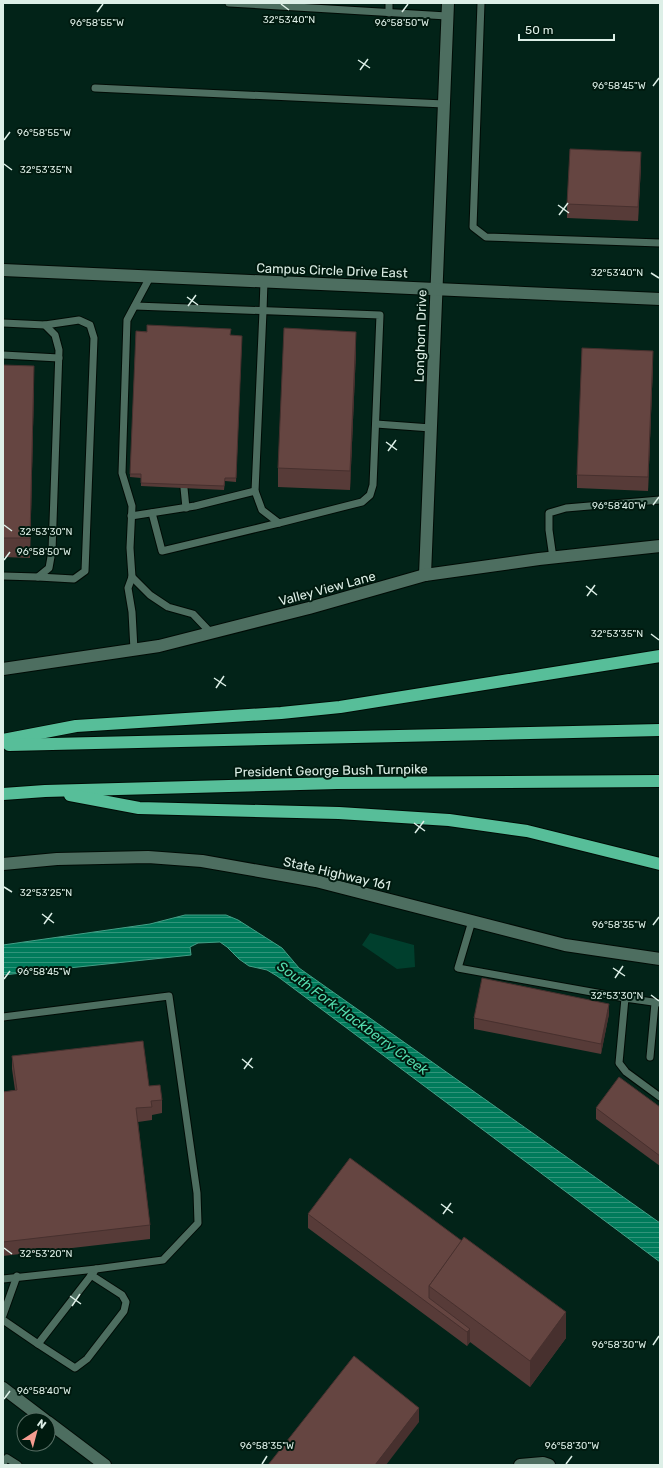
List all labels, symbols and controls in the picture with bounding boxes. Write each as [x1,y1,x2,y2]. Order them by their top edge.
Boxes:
text: 32°53'40"N [263,14,315,26]
scale bar [519,16,614,42]
text: 96°58'55"W [70,17,124,29]
text: 96°58'50"W [375,17,429,29]
text: 50 m [525,23,553,37]
text: 96°58'45"W [592,80,646,92]
text: 96°58'55"W [17,127,71,139]
text: 32°53'35"N [20,164,72,176]
street label: Campus Circle Drive East [256,260,408,281]
text: 32°53'40"N [591,267,643,279]
street label: Longhorn Drive [411,289,431,383]
text: 96°58'40"W [592,500,646,512]
text: 32°53'30"N [20,526,73,538]
text: 96°58'50"W [17,546,71,558]
street label: Valley View Lane [277,568,377,609]
text: 32°53'35"N [591,628,643,640]
street label: President George Bush Turnpike [234,761,428,781]
street label: State Highway 161 [281,854,392,894]
text: 32°53'25"N [20,887,72,899]
text: 96°58'35"W [592,919,646,931]
water label: South Fork Hackberry Creek [274,958,432,1079]
text: 96°58'45"W [17,966,71,978]
text: 32°53'30"N [591,990,644,1002]
text: 32°53'20"N [20,1248,72,1260]
text: 96°58'30"W [592,1339,646,1351]
text: 96°58'40"W [17,1385,71,1397]
north arrow [16,1412,56,1452]
text: N [35,1417,49,1432]
text: 96°58'35"W [240,1440,294,1452]
text: 96°58'30"W [545,1440,599,1452]

